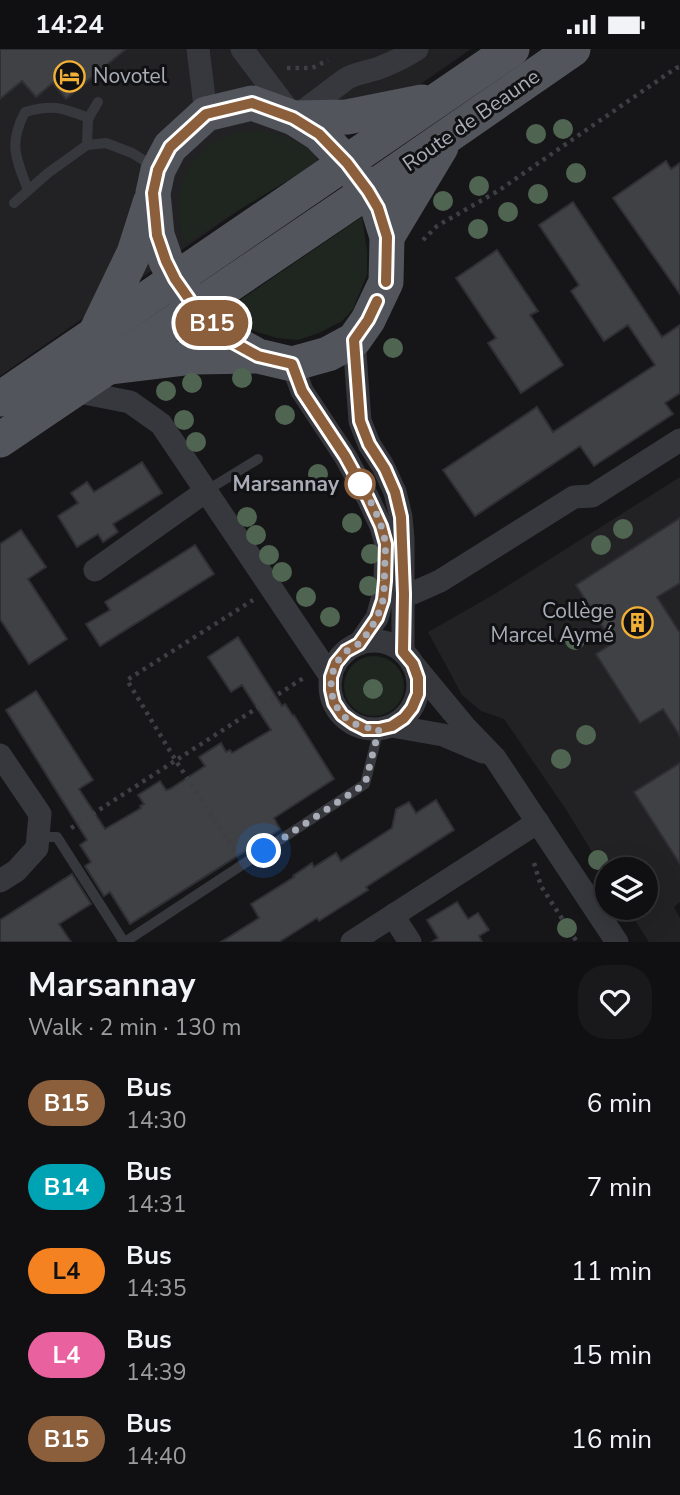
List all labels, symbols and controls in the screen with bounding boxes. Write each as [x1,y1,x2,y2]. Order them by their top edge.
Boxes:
text: 14:24 [35,7,104,42]
hotel icon: Novotel [53,59,87,93]
place label: Novotel [93,62,168,90]
street label: Route de Beaune [397,62,545,178]
line badge: B15 [172,300,252,346]
text: B15 [189,307,235,339]
marker: Marsannay [345,469,375,499]
place label: Marsannay [232,470,340,498]
place label: Collège Marcel Aymé [491,597,614,649]
building icon: Collège Marcel Aymé [620,606,654,640]
your location [246,833,281,868]
map controls [595,857,658,920]
button: layers [595,857,658,920]
text: Marsannay [28,963,195,1008]
button: heart [578,965,652,1039]
text: Walk · 2 min · 130 m [28,1012,241,1043]
text: Bus [126,1070,172,1105]
text: 6 min [587,1086,652,1121]
text: B15 [44,1087,89,1119]
text: 14:30 [126,1105,186,1136]
text: Bus [126,1154,172,1189]
text: 7 min [587,1170,652,1205]
text: B14 [44,1171,89,1203]
text: 14:31 [126,1189,186,1220]
text: Bus [126,1238,172,1273]
text: 11 min [571,1254,652,1289]
text: L4 [53,1255,80,1287]
text: 14:35 [126,1273,186,1304]
text: Bus [126,1322,172,1357]
text: 15 min [571,1338,652,1373]
text: L4 [53,1339,80,1371]
text: 14:39 [126,1357,186,1388]
text: Bus [126,1406,172,1441]
text: 16 min [571,1422,652,1457]
text: B15 [44,1423,89,1455]
text: 14:40 [126,1441,186,1472]

